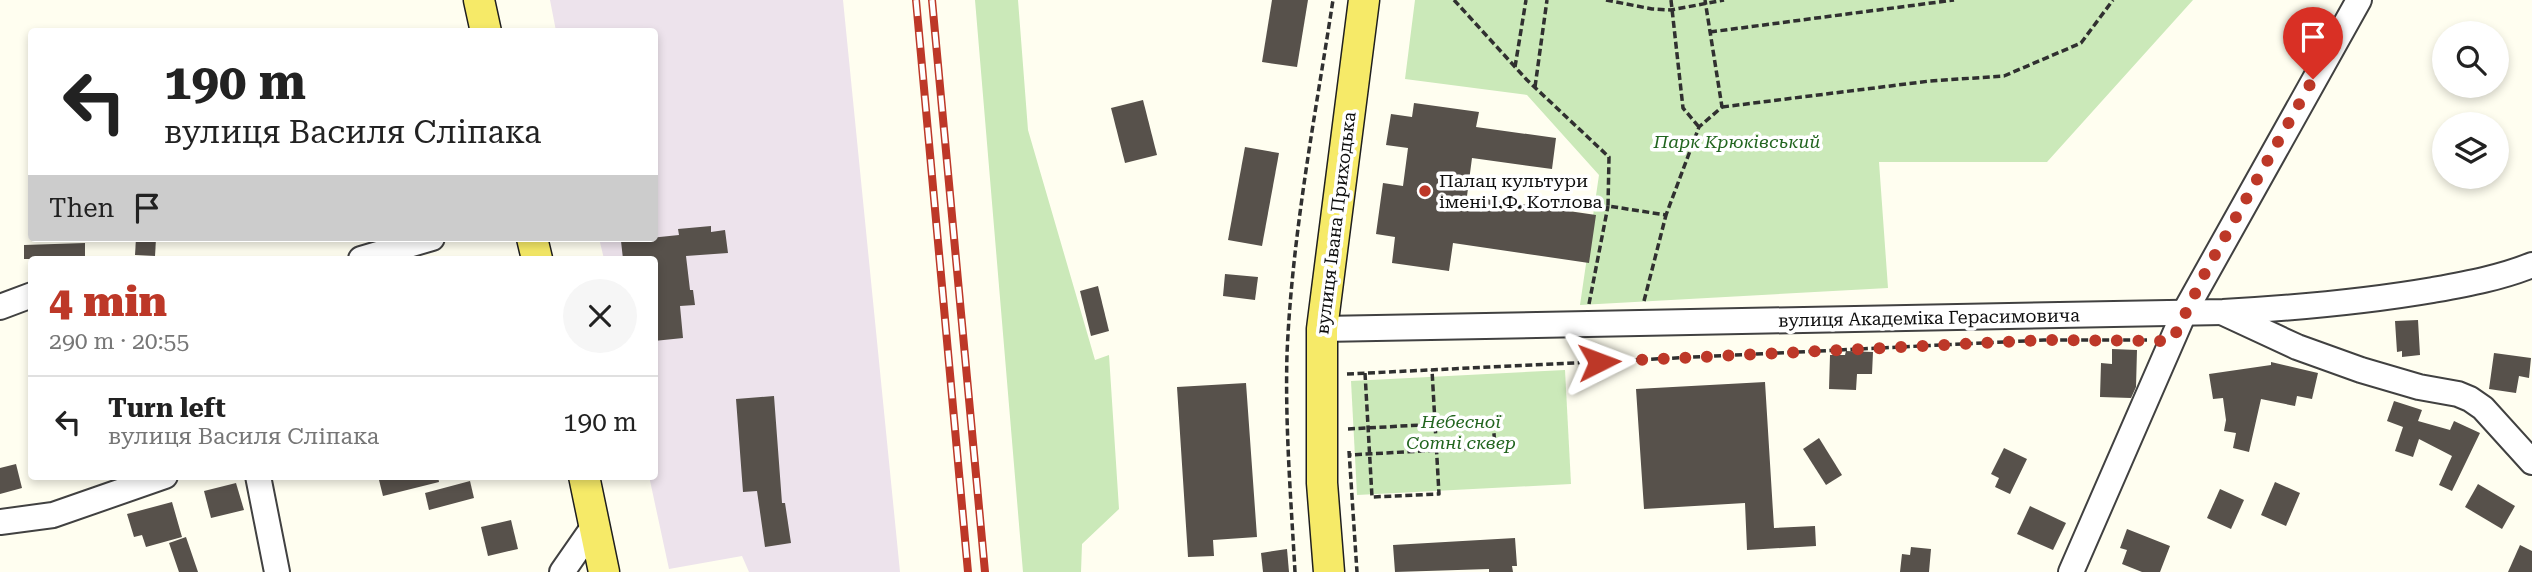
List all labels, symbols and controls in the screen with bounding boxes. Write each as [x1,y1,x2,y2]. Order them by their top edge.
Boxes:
pin [2283,7,2343,79]
icon: arrive [2294,18,2332,56]
map controls [2432,21,2509,189]
button: search [2432,21,2509,98]
text: 190 m [164,54,306,111]
icon: left [49,56,140,147]
street label: вулиця Івана Приходька [1311,110,1360,335]
button: layers [2432,112,2509,189]
text: вулиця Василя Сліпака [164,113,541,151]
park label: Парк Крюківський [1653,131,1820,152]
place label: Палац культури імені І.Ф. Котлова [1439,170,1603,212]
marker: Палац культури імені І.Ф. Котлова [1417,183,1433,199]
icon: arrive [128,189,166,227]
text: Then [49,193,114,223]
text: 4 min [49,277,167,326]
button: close [563,279,637,353]
street label: вулиця Академіка Герасимовича [1778,304,2080,331]
position arrow [1562,325,1636,399]
text: 290 m · 20:55 [49,328,189,355]
text: Turn left [108,393,226,423]
icon: left [49,403,87,441]
text: 190 m [563,407,637,437]
park label: Небесної Сотні сквер [1406,411,1516,453]
text: вулиця Василя Сліпака [108,423,379,450]

